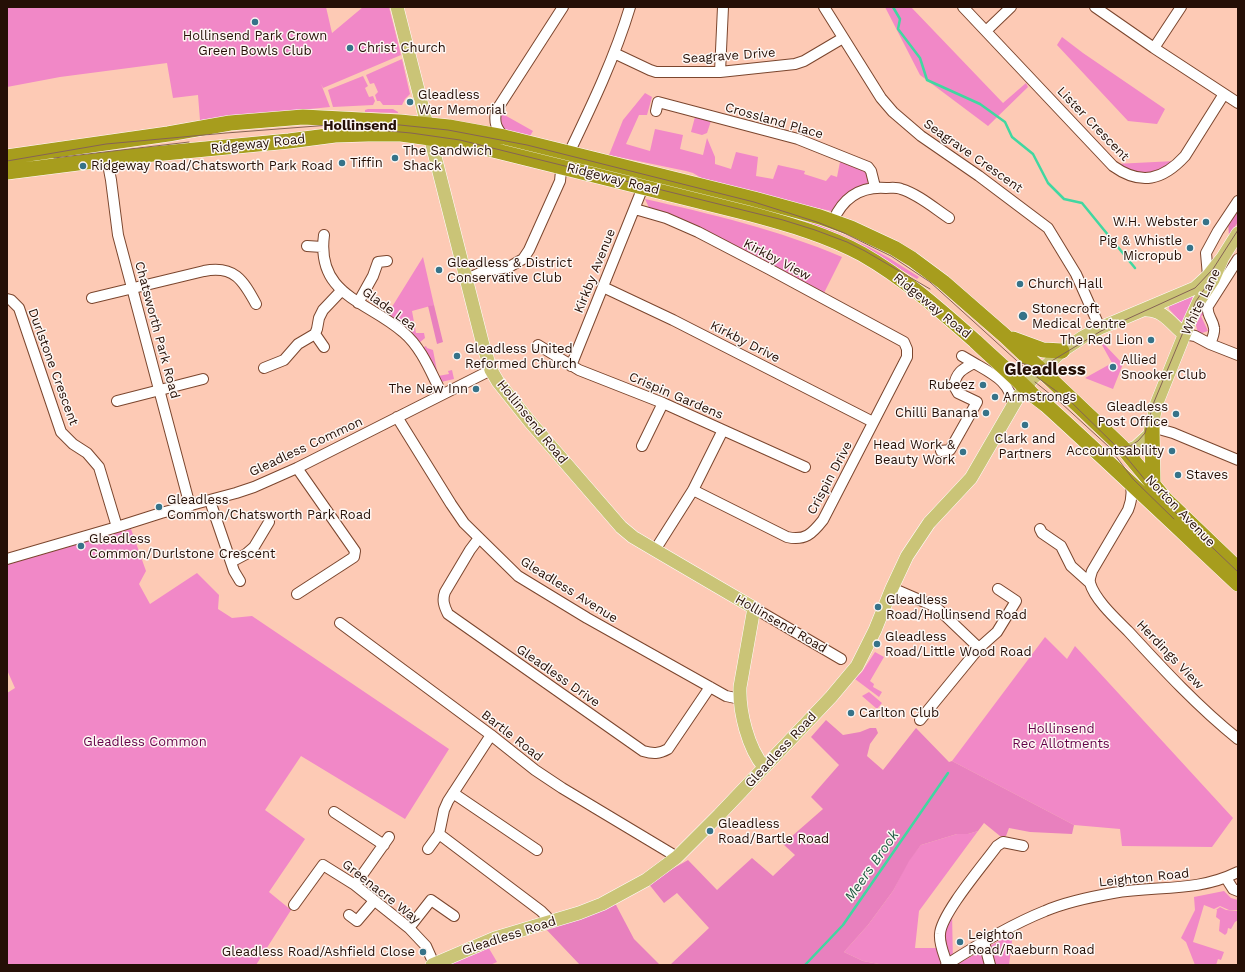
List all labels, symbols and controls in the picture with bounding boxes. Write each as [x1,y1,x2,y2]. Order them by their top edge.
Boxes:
marker: Hollinsend Park Crown Green Bowls Club [250,17,260,27]
place label: Hollinsend Park Crown Green Bowls Club [183,28,327,59]
place label: Christ Church [358,40,446,56]
marker: Christ Church [345,43,355,53]
street label: Seagrave Drive [682,45,776,67]
street label: Lister Crescent [1054,84,1132,164]
place label: Gleadless War Memorial [418,87,506,118]
marker: Gleadless War Memorial [405,97,415,107]
street label: Crossland Place [723,100,825,142]
street label: Seagrave Crescent [920,116,1026,196]
district label: Hollinsend [323,118,397,134]
street label: Ridgeway Road [210,131,306,157]
place label: The Sandwich Shack [403,143,492,174]
marker: The Sandwich Shack [390,153,400,163]
place label: Tiffin [350,155,383,171]
place label: Ridgeway Road/Chatsworth Park Road [91,158,333,174]
marker: Tiffin [337,158,347,168]
street label: Ridgeway Road [565,160,661,198]
marker: Ridgeway Road/Chatsworth Park Road [78,161,88,171]
place label: W.H. Webster [1113,214,1198,230]
marker: W.H. Webster [1201,217,1211,227]
street label: Kirkby Avenue [571,226,619,316]
place label: Pig & Whistle Micropub [1099,233,1182,264]
street label: Kirkby View [741,236,813,284]
marker: Pig & Whistle Micropub [1185,243,1195,253]
place label: Gleadless & District Conservative Club [447,255,572,286]
street label: Chatsworth Park Road [131,260,183,400]
marker: Gleadless & District Conservative Club [434,265,444,275]
street label: White Lane [1178,266,1224,338]
street label: Ridgeway Road [890,270,974,342]
place label: Church Hall [1028,276,1103,292]
marker: Church Hall [1015,279,1025,289]
street label: Glade Lea [359,284,419,334]
place label: Stonecroft Medical centre [1032,301,1126,332]
street label: Durlstone Crescent [25,306,81,428]
marker: Stonecroft Medical centre [1017,310,1029,322]
street label: Kirkby Drive [708,318,782,366]
place label: The Red Lion [1060,332,1143,348]
marker: The Red Lion [1146,335,1156,345]
place label: Gleadless United Reformed Church [465,341,577,372]
marker: Gleadless United Reformed Church [452,351,462,361]
place label: Allied Snooker Club [1121,352,1206,383]
district label: Gleadless [1004,360,1086,380]
marker: Allied Snooker Club [1108,362,1118,372]
street label: Crispin Gardens [626,369,726,423]
street label: Hollinsend Road [493,377,571,467]
place label: Rubeez [928,377,975,393]
marker: Rubeez [978,380,988,390]
place label: The New Inn [388,381,468,397]
marker: The New Inn [471,384,481,394]
place label: Armstrongs [1003,389,1076,405]
marker: Armstrongs [990,392,1000,402]
place label: Gleadless Post Office [1097,399,1168,430]
place label: Chilli Banana [895,405,978,421]
marker: Chilli Banana [981,408,991,418]
marker: Gleadless Post Office [1171,409,1181,419]
street label: Gleadless Common [247,414,365,480]
marker: Clark and Partners [1020,420,1030,430]
place label: Clark and Partners [995,431,1055,462]
place label: Head Work & Beauty Work [873,437,955,468]
street label: Crispin Drive [804,439,856,517]
place label: Accountsability [1066,443,1164,459]
marker: Accountsability [1167,446,1177,456]
marker: Head Work & Beauty Work [958,447,968,457]
place label: Staves [1186,467,1228,483]
marker: Staves [1173,470,1183,480]
street label: Norton Avenue [1142,472,1218,550]
place label: Gleadless Common/Chatsworth Park Road [167,492,371,523]
marker: Gleadless Common/Chatsworth Park Road [154,502,164,512]
place label: Gleadless Common/Durlstone Crescent [89,531,275,562]
marker: Gleadless Common/Durlstone Crescent [76,541,86,551]
street label: Gleadless Avenue [517,554,621,626]
street label: Hollinsend Road [732,591,830,657]
place label: Gleadless Road/Hollinsend Road [886,592,1027,623]
marker: Gleadless Road/Hollinsend Road [873,602,883,612]
street label: Herdings View [1133,617,1207,693]
place label: Gleadless Road/Little Wood Road [885,629,1032,660]
marker: Gleadless Road/Little Wood Road [872,639,882,649]
street label: Gleadless Drive [513,641,603,711]
place label: Carlton Club [859,705,939,721]
street label: Bartle Road [478,707,546,765]
marker: Carlton Club [846,708,856,718]
street label: Gleadless Road [742,709,820,791]
park label: Hollinsend Rec Allotments [1012,721,1110,752]
park label: Gleadless Common [83,734,207,750]
place label: Gleadless Road/Bartle Road [718,816,829,847]
marker: Gleadless Road/Bartle Road [705,826,715,836]
water label: Meers Brook [841,827,903,905]
street label: Greenacre Way [339,857,423,927]
street label: Leighton Road [1098,865,1190,891]
street label: Gleadless Road [460,913,558,959]
place label: Leighton Road/Raeburn Road [968,927,1095,958]
marker: Leighton Road/Raeburn Road [955,937,965,947]
place label: Gleadless Road/Ashfield Close [222,944,415,960]
marker: Gleadless Road/Ashfield Close [418,947,428,957]

